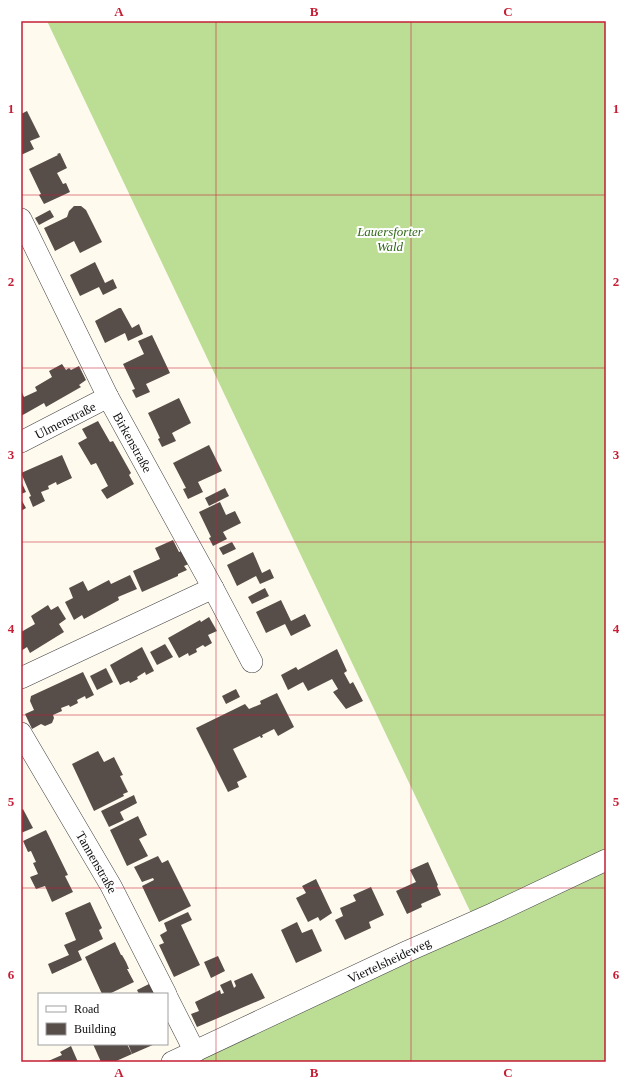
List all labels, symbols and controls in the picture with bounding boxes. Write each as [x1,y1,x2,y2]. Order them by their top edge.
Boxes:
text: A [114,4,124,19]
text: B [310,4,319,19]
text: C [503,4,513,19]
text: 1 [8,101,14,116]
text: 1 [613,101,619,116]
park label: Lauersforter Wald [356,224,424,254]
text: 2 [8,274,14,289]
text: 2 [613,274,619,289]
street label: Ulmenstraße [32,399,98,442]
street label: Birkenstraße [110,410,155,475]
text: 3 [8,447,15,462]
text: 3 [613,447,620,462]
text: 4 [8,621,15,636]
text: 4 [613,621,620,636]
text: 5 [8,794,15,809]
text: 5 [613,794,620,809]
street label: Tannenstraße [73,829,120,896]
street label: Viertelsheideweg [345,934,434,986]
text: 6 [8,967,15,982]
text: 6 [613,967,620,982]
legend [38,993,168,1045]
text: Road [74,1002,99,1016]
text: Building [74,1022,116,1036]
text: A [114,1065,124,1080]
text: B [310,1065,319,1080]
text: C [503,1065,513,1080]

